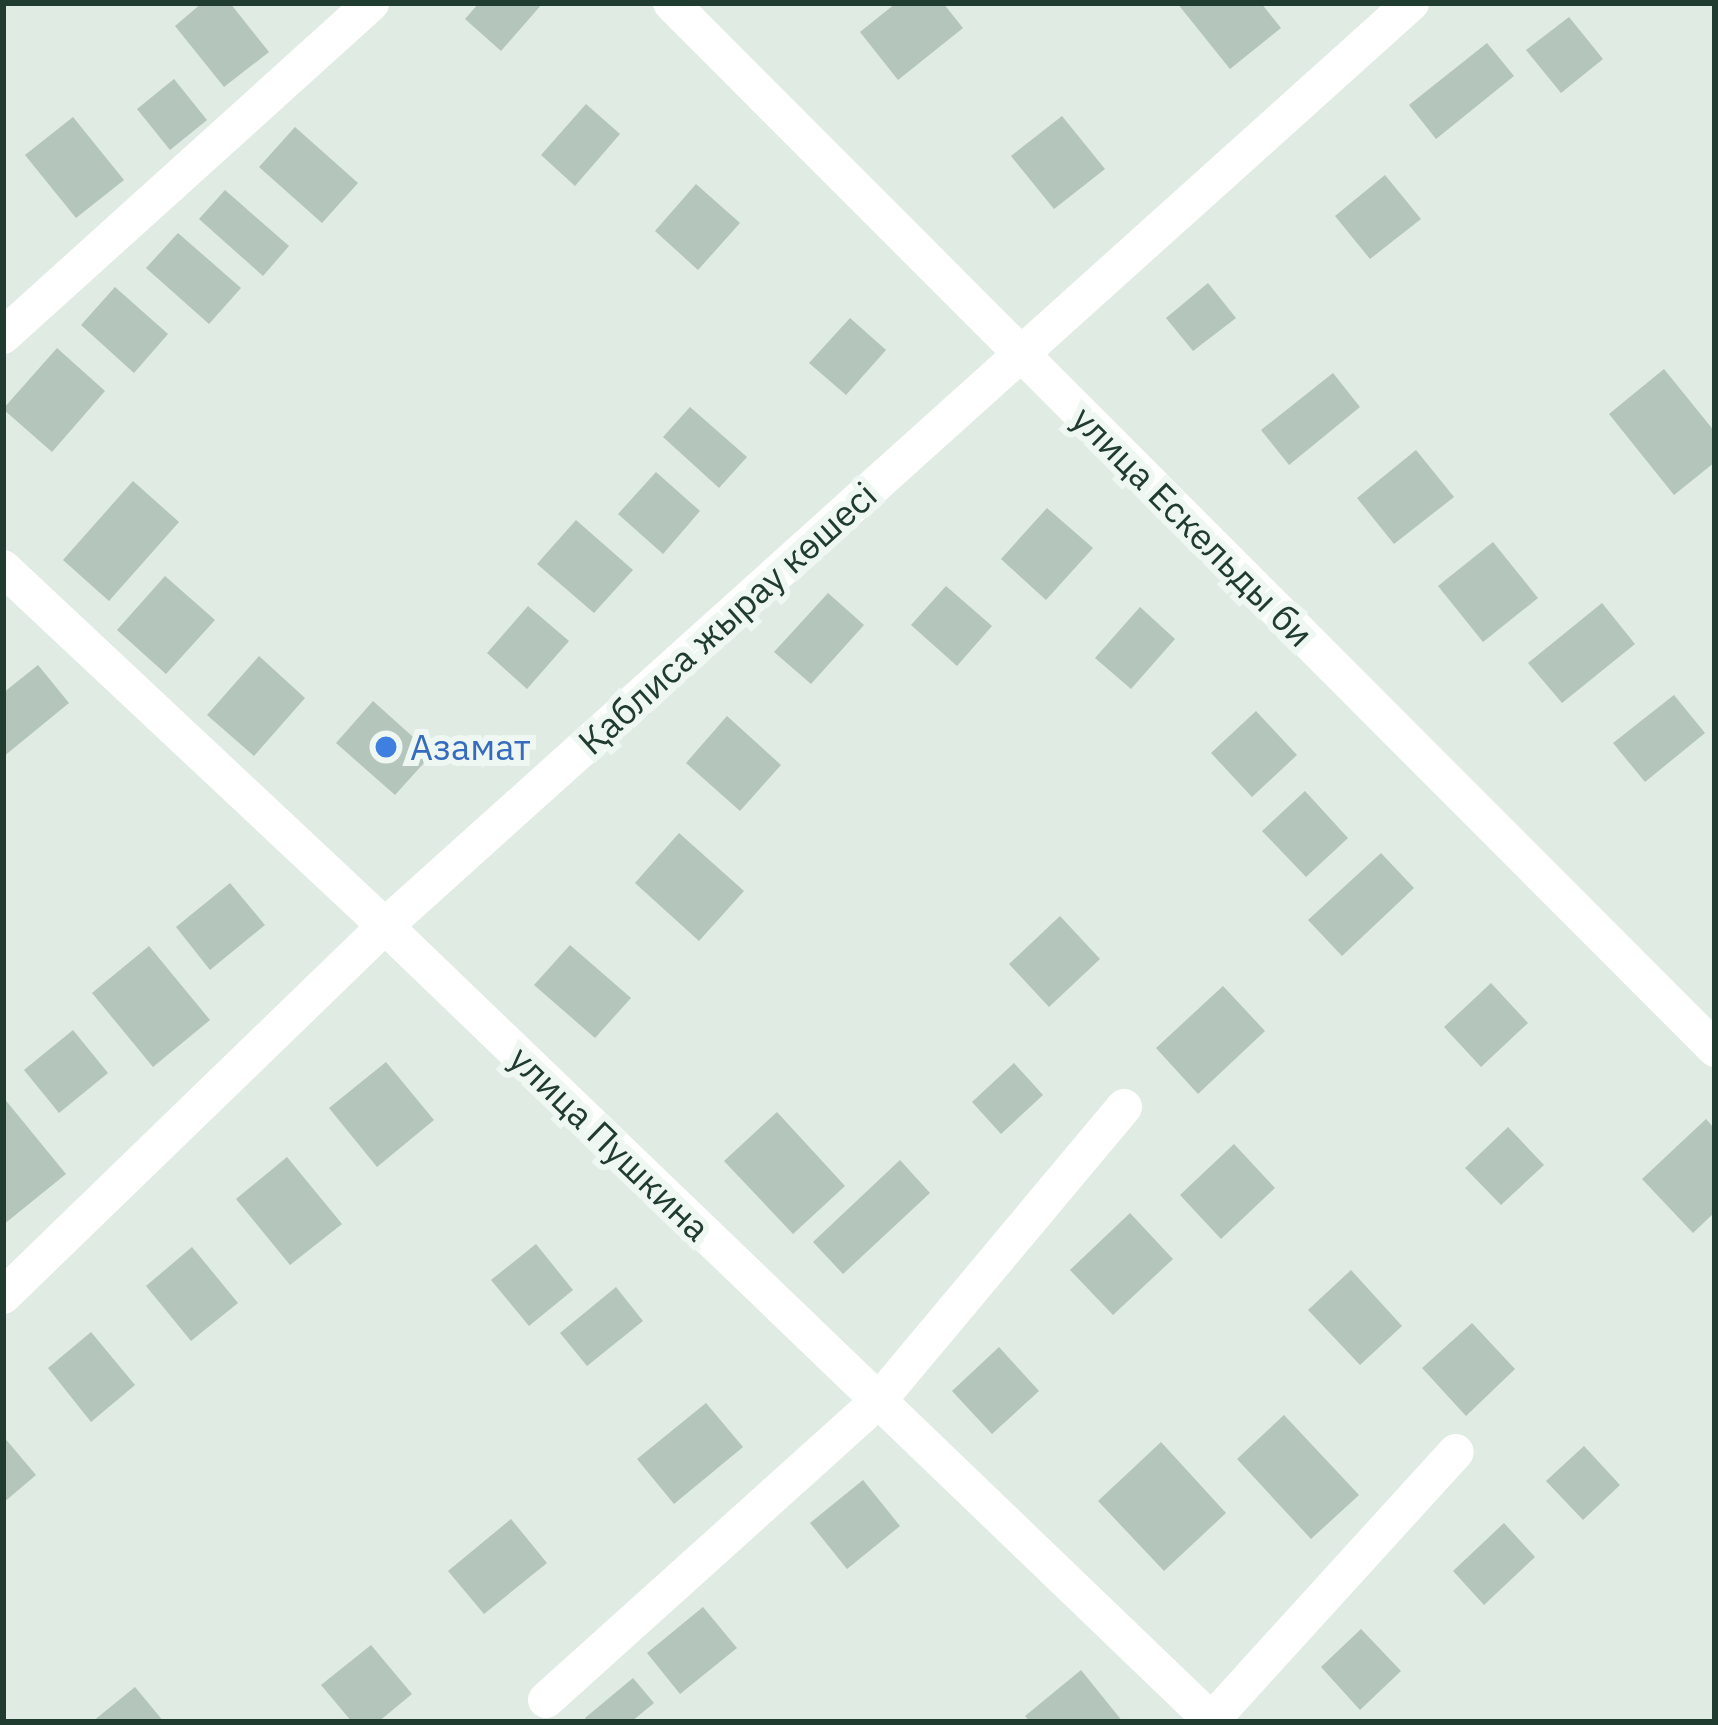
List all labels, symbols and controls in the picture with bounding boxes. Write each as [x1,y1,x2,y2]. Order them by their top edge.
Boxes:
street label: улица Ескельды би [1064,397,1322,655]
street label: Қаблиса жырау көшесі [569,473,885,763]
place label: Азамат [410,725,531,769]
marker: Азамат [373,734,399,760]
street label: улица Пушкина [501,1037,719,1249]

